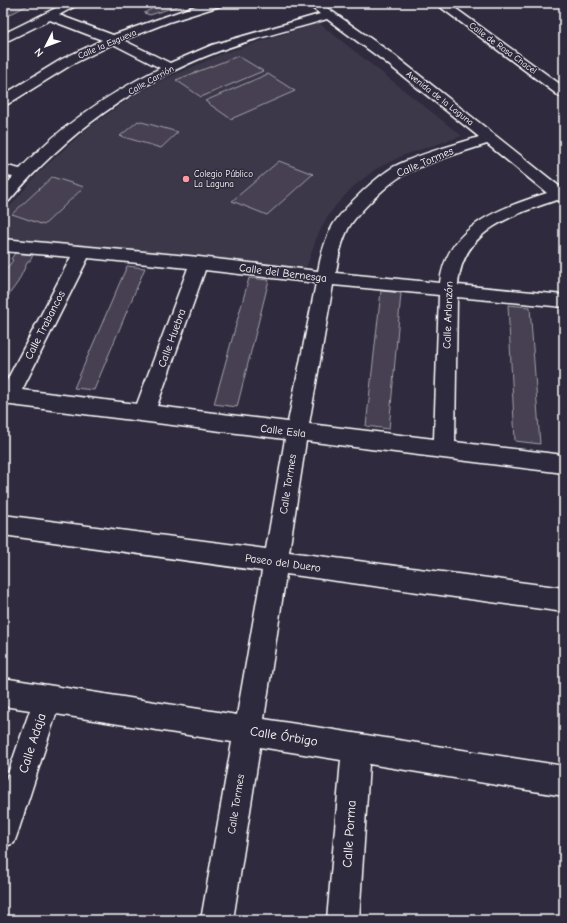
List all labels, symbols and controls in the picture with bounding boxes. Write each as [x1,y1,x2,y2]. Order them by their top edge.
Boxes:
street label: Calle de Rosa Chacel [467,20,539,76]
north arrow [26,26,66,66]
street label: Calle la Esgueva [76,27,138,61]
text: N [32,45,46,59]
street label: Calle Carrión [126,63,176,97]
street label: Avenida de la Laguna [404,69,476,127]
street label: Calle Tormes [395,144,456,180]
place label: Colegio Público La Laguna [194,169,253,189]
marker: Colegio Público La Laguna [181,174,191,184]
street label: Calle del Bernesga [238,261,328,285]
street label: Calle Arlanzón [440,281,456,349]
street label: Calle Trabancos [22,288,68,361]
street label: Calle Huebra [155,307,189,369]
street label: Calle Esla [260,422,306,440]
street label: Calle Tormes [277,453,299,515]
street label: Paseo del Duero [244,551,322,575]
street label: Calle Adaja [15,711,49,775]
street label: Calle Órbigo [249,722,319,749]
street label: Calle Tormes [225,773,247,835]
street label: Calle Porma [339,800,359,868]

